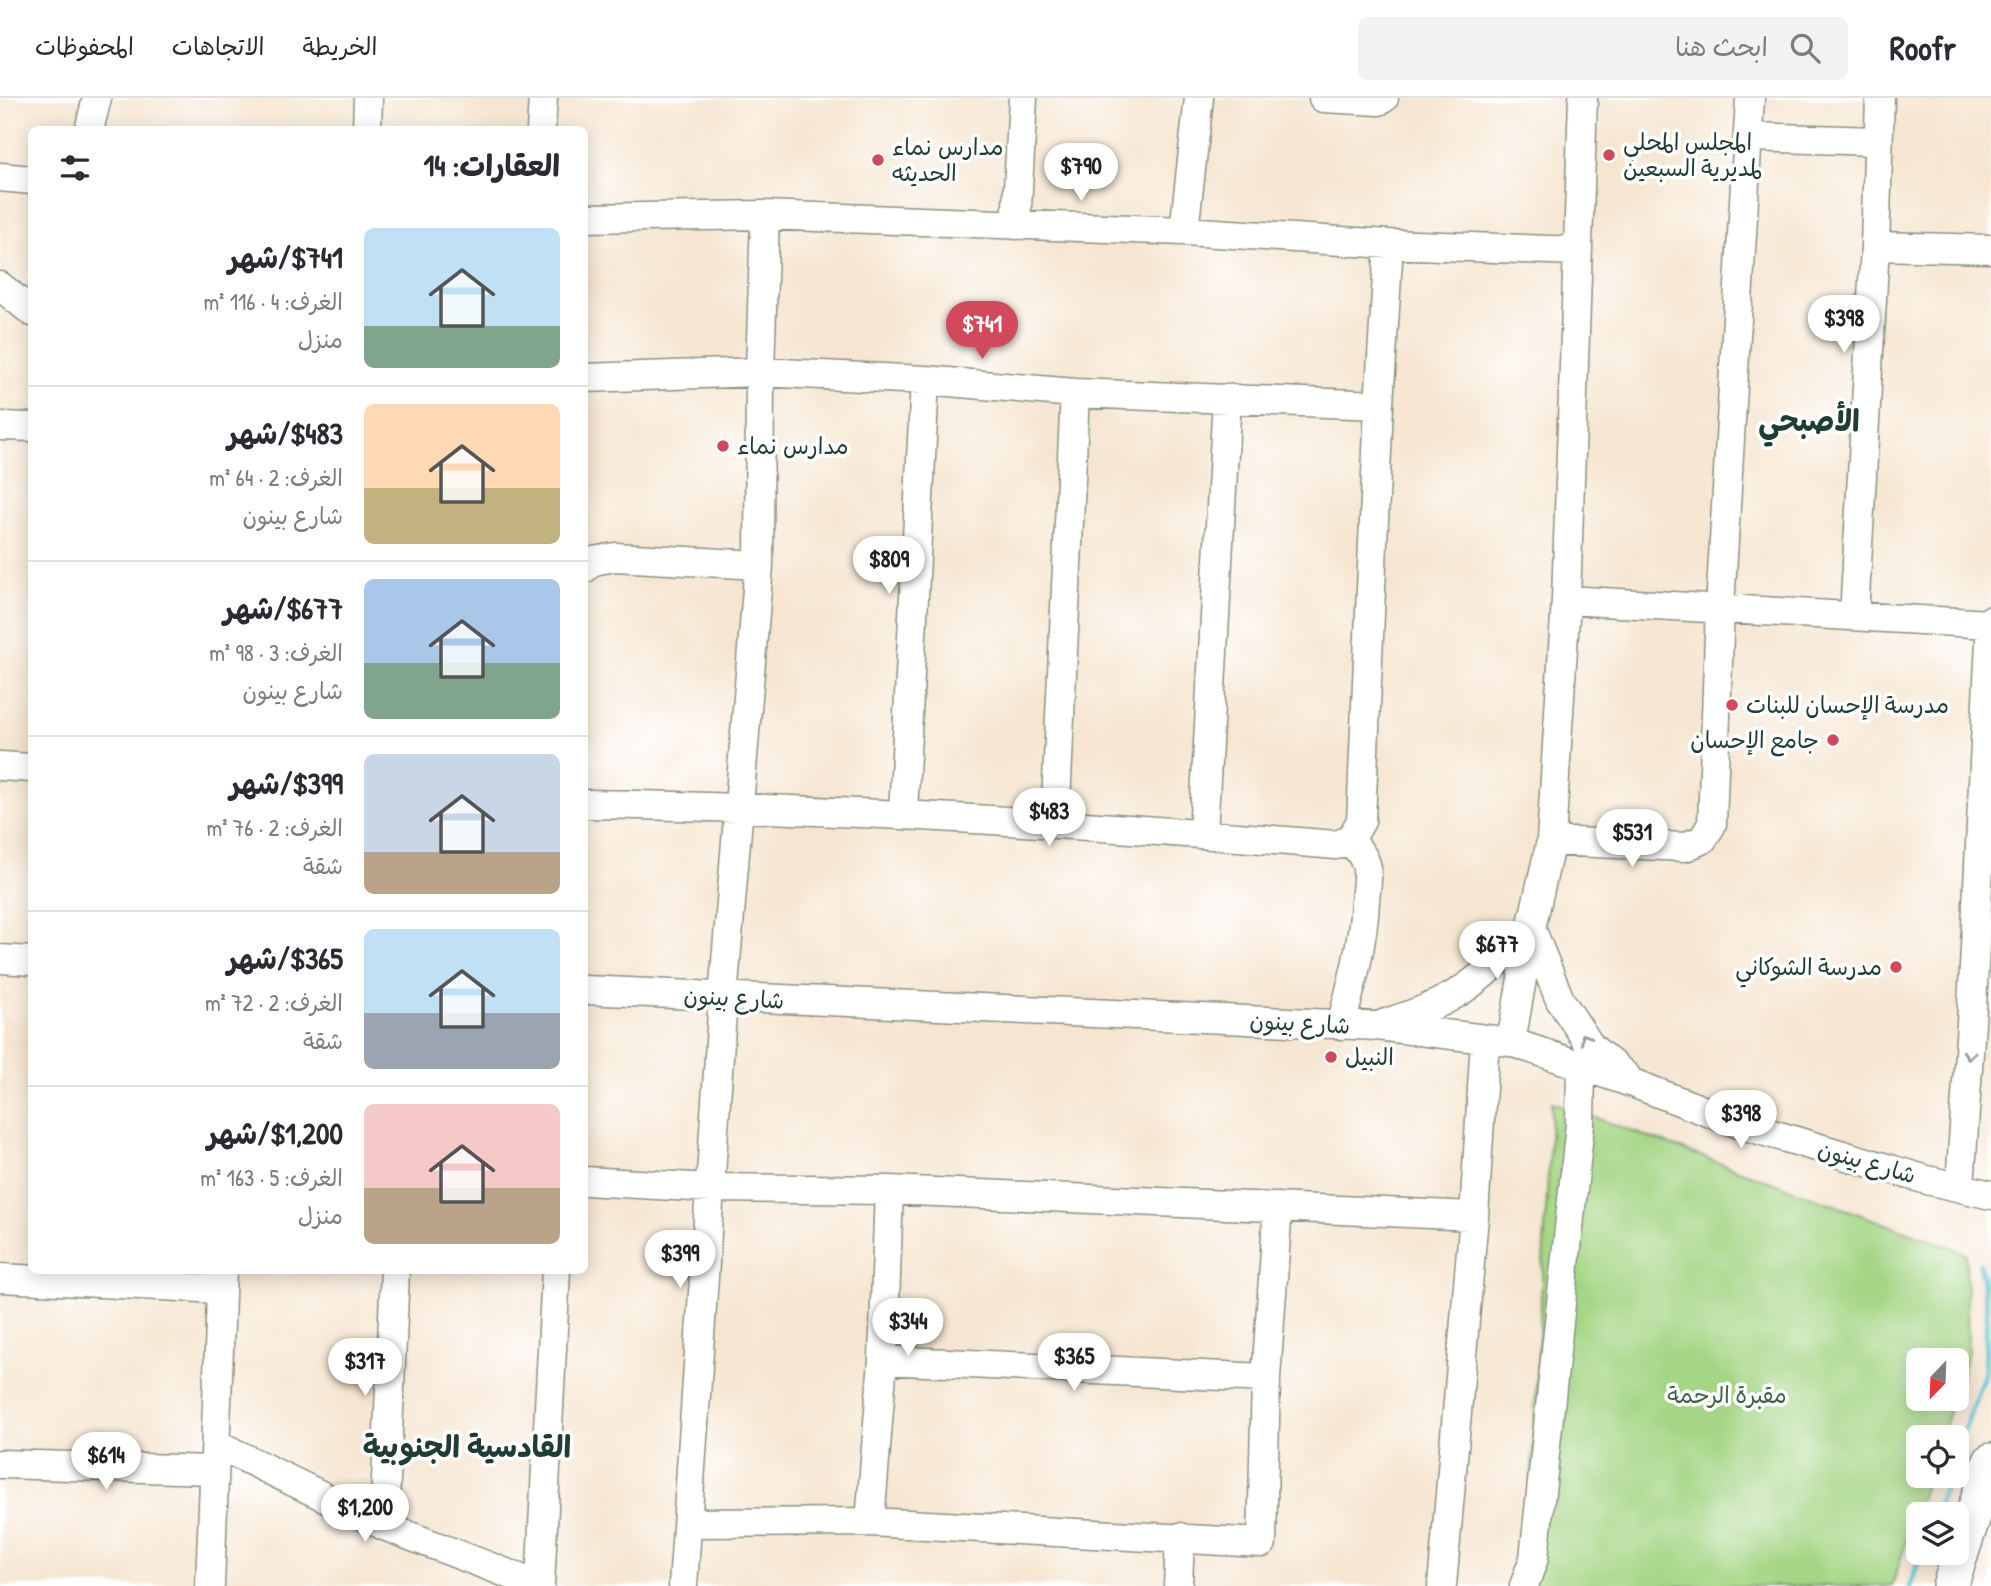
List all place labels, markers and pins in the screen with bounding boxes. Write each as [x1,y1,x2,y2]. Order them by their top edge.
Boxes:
place label: المجلس المحلي لمديرية السبعين [1623,126,1762,183]
place label: مدارس نماء الحديثه [892,131,1004,188]
pin: $790 [1040,144,1122,203]
marker: المجلس المحلي لمديرية السبعين [1601,147,1617,163]
marker: مدارس نماء الحديثه [870,152,886,168]
pin: $398 [1803,296,1885,355]
pin: $741 [941,302,1023,361]
place label: مدارس نماء [737,430,849,461]
marker: مدارس نماء [715,438,731,454]
pin: $809 [848,536,930,596]
place label: مدرسة الإحسان للبنات [1746,689,1949,720]
marker: مدرسة الإحسان للبنات [1724,697,1740,713]
place label: جامع الإحسان [1690,724,1819,757]
marker: جامع الإحسان [1825,732,1841,748]
pin: $483 [1008,788,1090,848]
pin: $531 [1591,810,1673,869]
pin: $677 [1456,922,1538,981]
place label: مدرسة الشوكاني [1735,951,1882,988]
marker: مدرسة الشوكاني [1888,959,1904,975]
place label: النبيل [1345,1041,1394,1072]
marker: النبيل [1323,1049,1339,1065]
pin: $398 [1700,1090,1782,1150]
pin: $399 [639,1230,721,1290]
pin: $344 [867,1298,949,1358]
pin: $365 [1033,1334,1115,1393]
pin: $317 [324,1338,406,1398]
pin: $614 [65,1432,147,1492]
pin: $1,200 [308,1484,422,1544]

